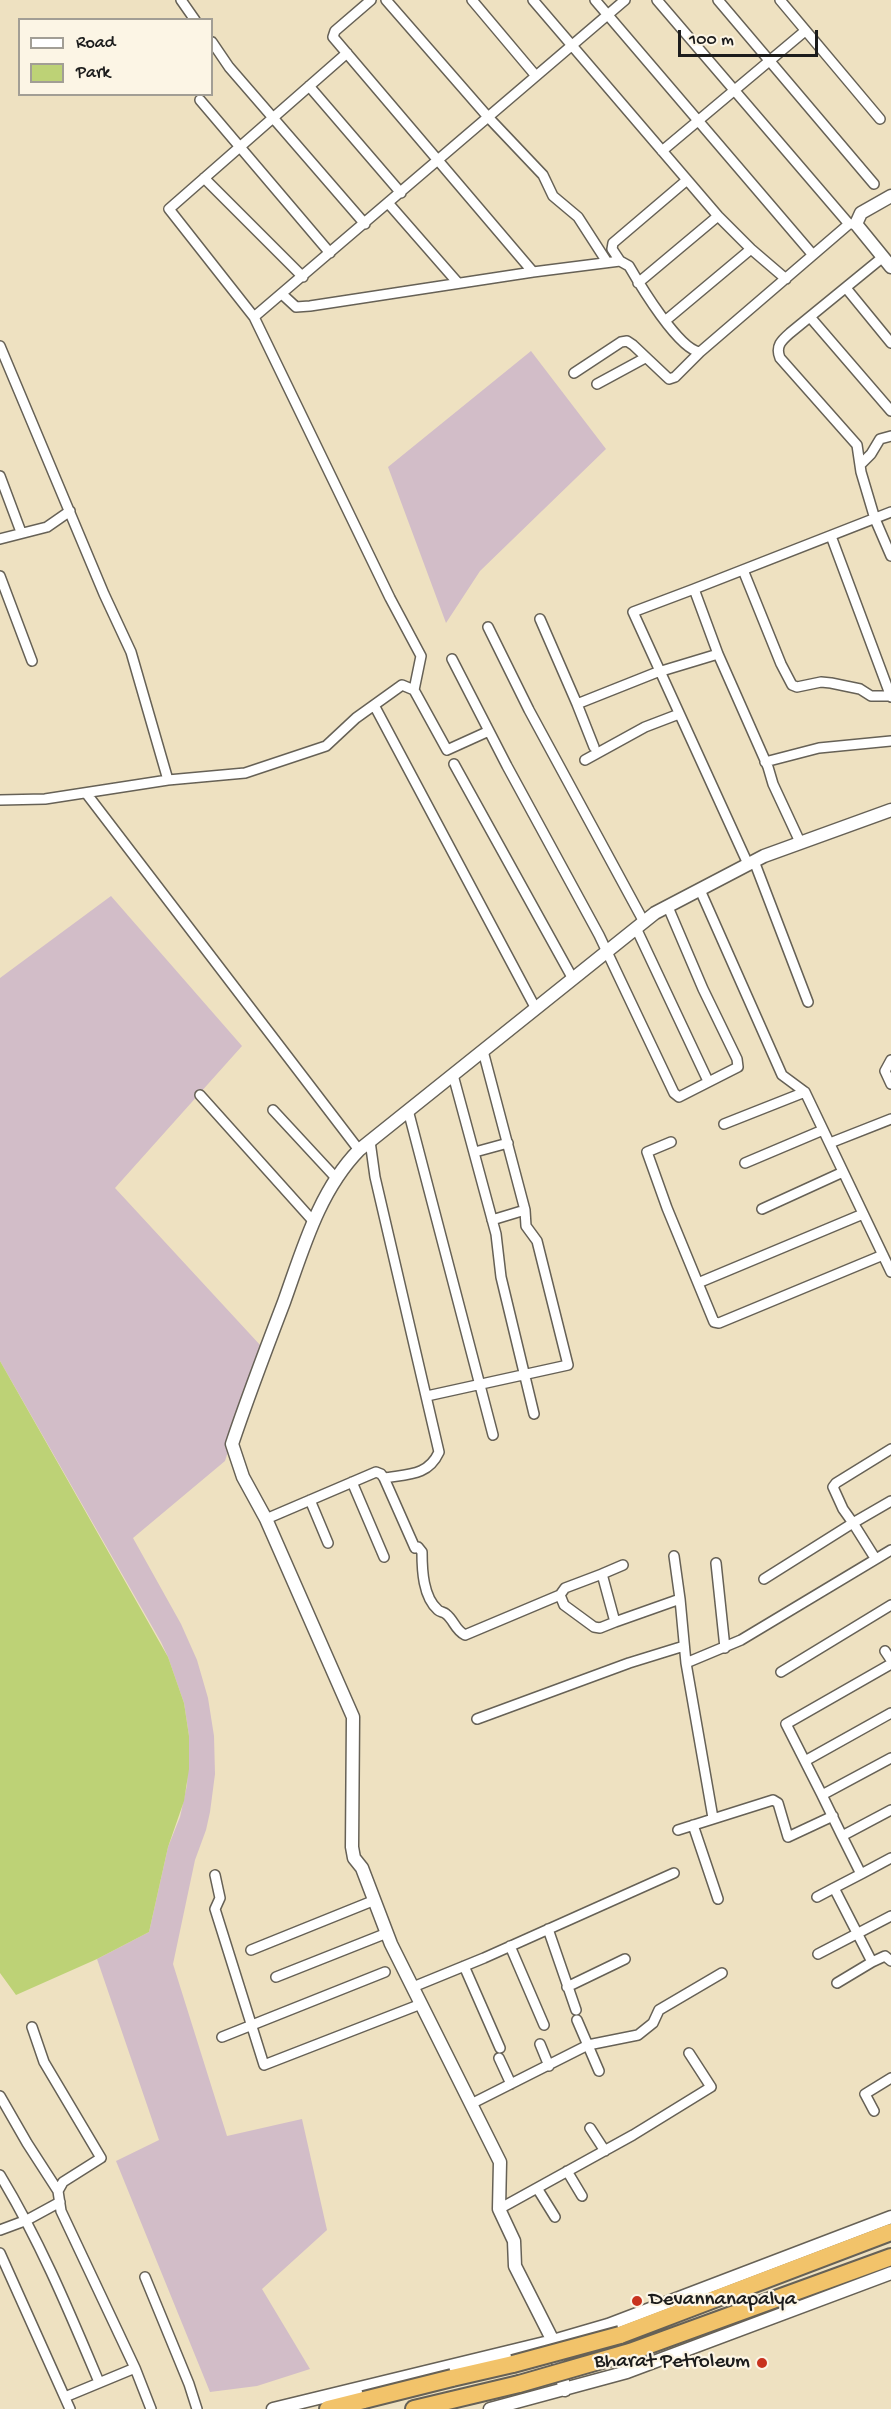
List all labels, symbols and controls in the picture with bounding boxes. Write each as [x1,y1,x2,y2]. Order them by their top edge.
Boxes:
legend [18,18,213,96]
scale bar [681,18,820,56]
text: 100 m [689,30,734,51]
text: Road [76,33,115,54]
text: Park [76,63,110,84]
place label: Devannanapalya [649,2288,796,2314]
marker: Devannanapalya [630,2294,644,2308]
place label: Bharat Petroleum [594,2350,750,2376]
marker: Bharat Petroleum [755,2356,769,2370]

